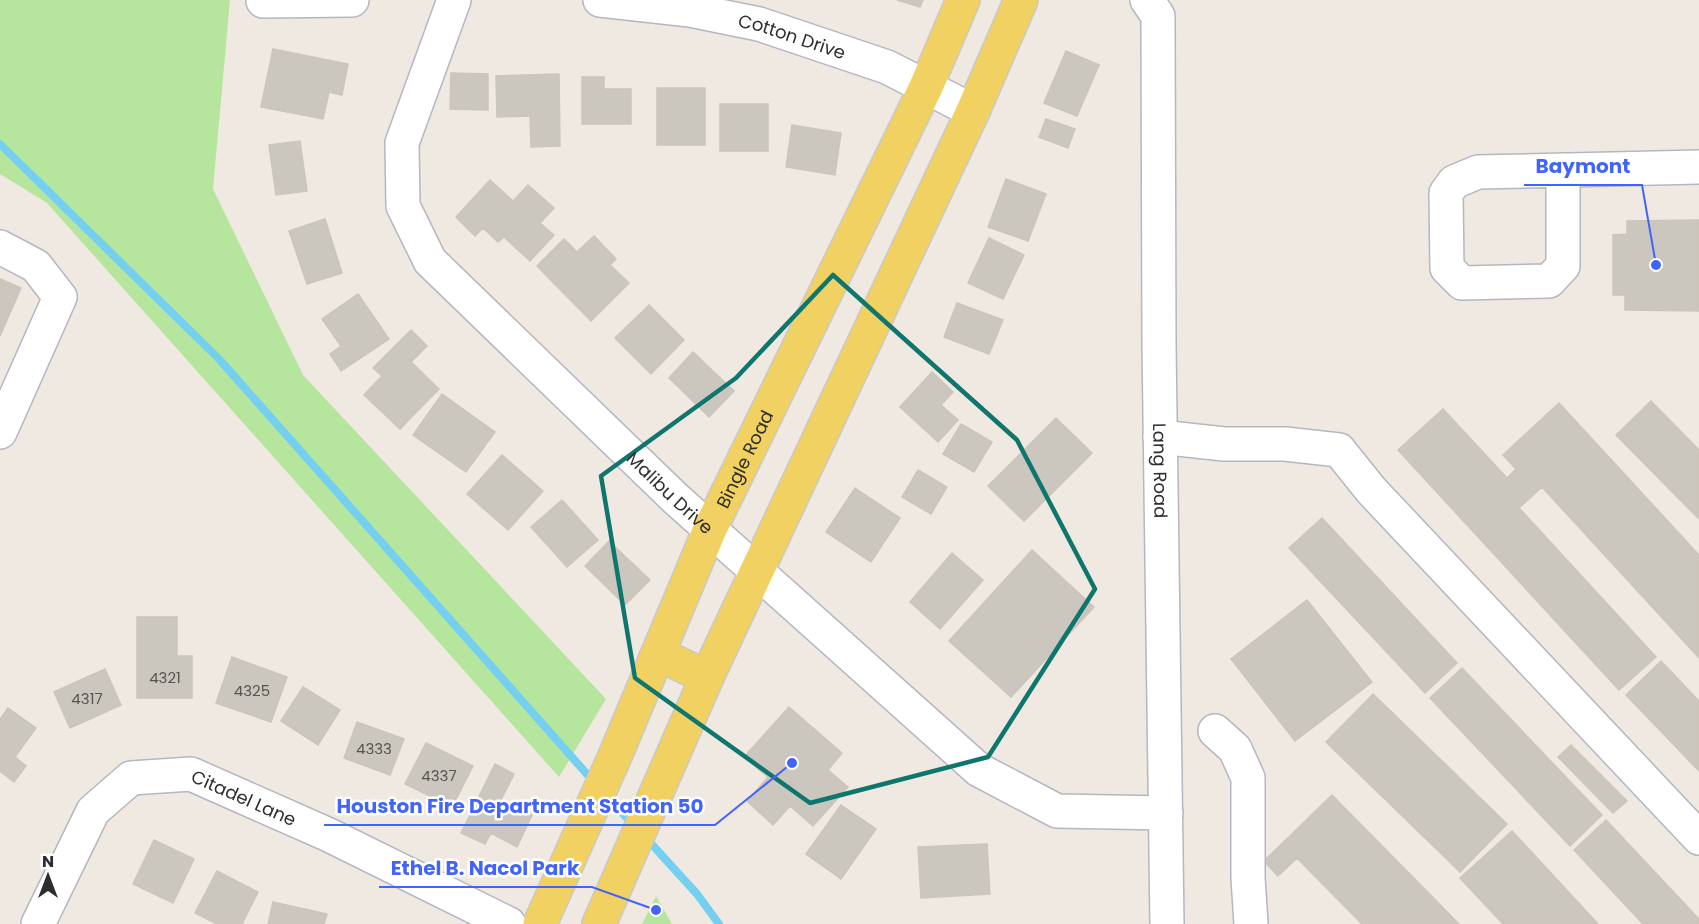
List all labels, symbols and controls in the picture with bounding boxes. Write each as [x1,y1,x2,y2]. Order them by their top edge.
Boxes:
street label: Cotton Drive [736,8,849,65]
callout: Baymont [1524,147,1642,185]
text: Baymont [1536,152,1630,180]
street label: Bingle Road [710,406,779,512]
street label: Lang Road [1148,423,1174,518]
street label: Malibu Drive [621,446,719,539]
house number: 4321 [149,667,181,688]
house number: 4325 [234,680,270,701]
house number: 4317 [71,688,103,709]
house number: 4333 [356,738,392,759]
street label: Citadel Lane [188,763,300,832]
house number: 4337 [421,765,457,786]
callout: Houston Fire Department Station 50 [324,787,715,825]
text: Houston Fire Department Station 50 [336,792,704,820]
north arrow [18,846,78,906]
callout: Ethel B. Nacol Park [379,849,592,887]
text: N [42,850,54,873]
text: Ethel B. Nacol Park [391,854,580,882]

